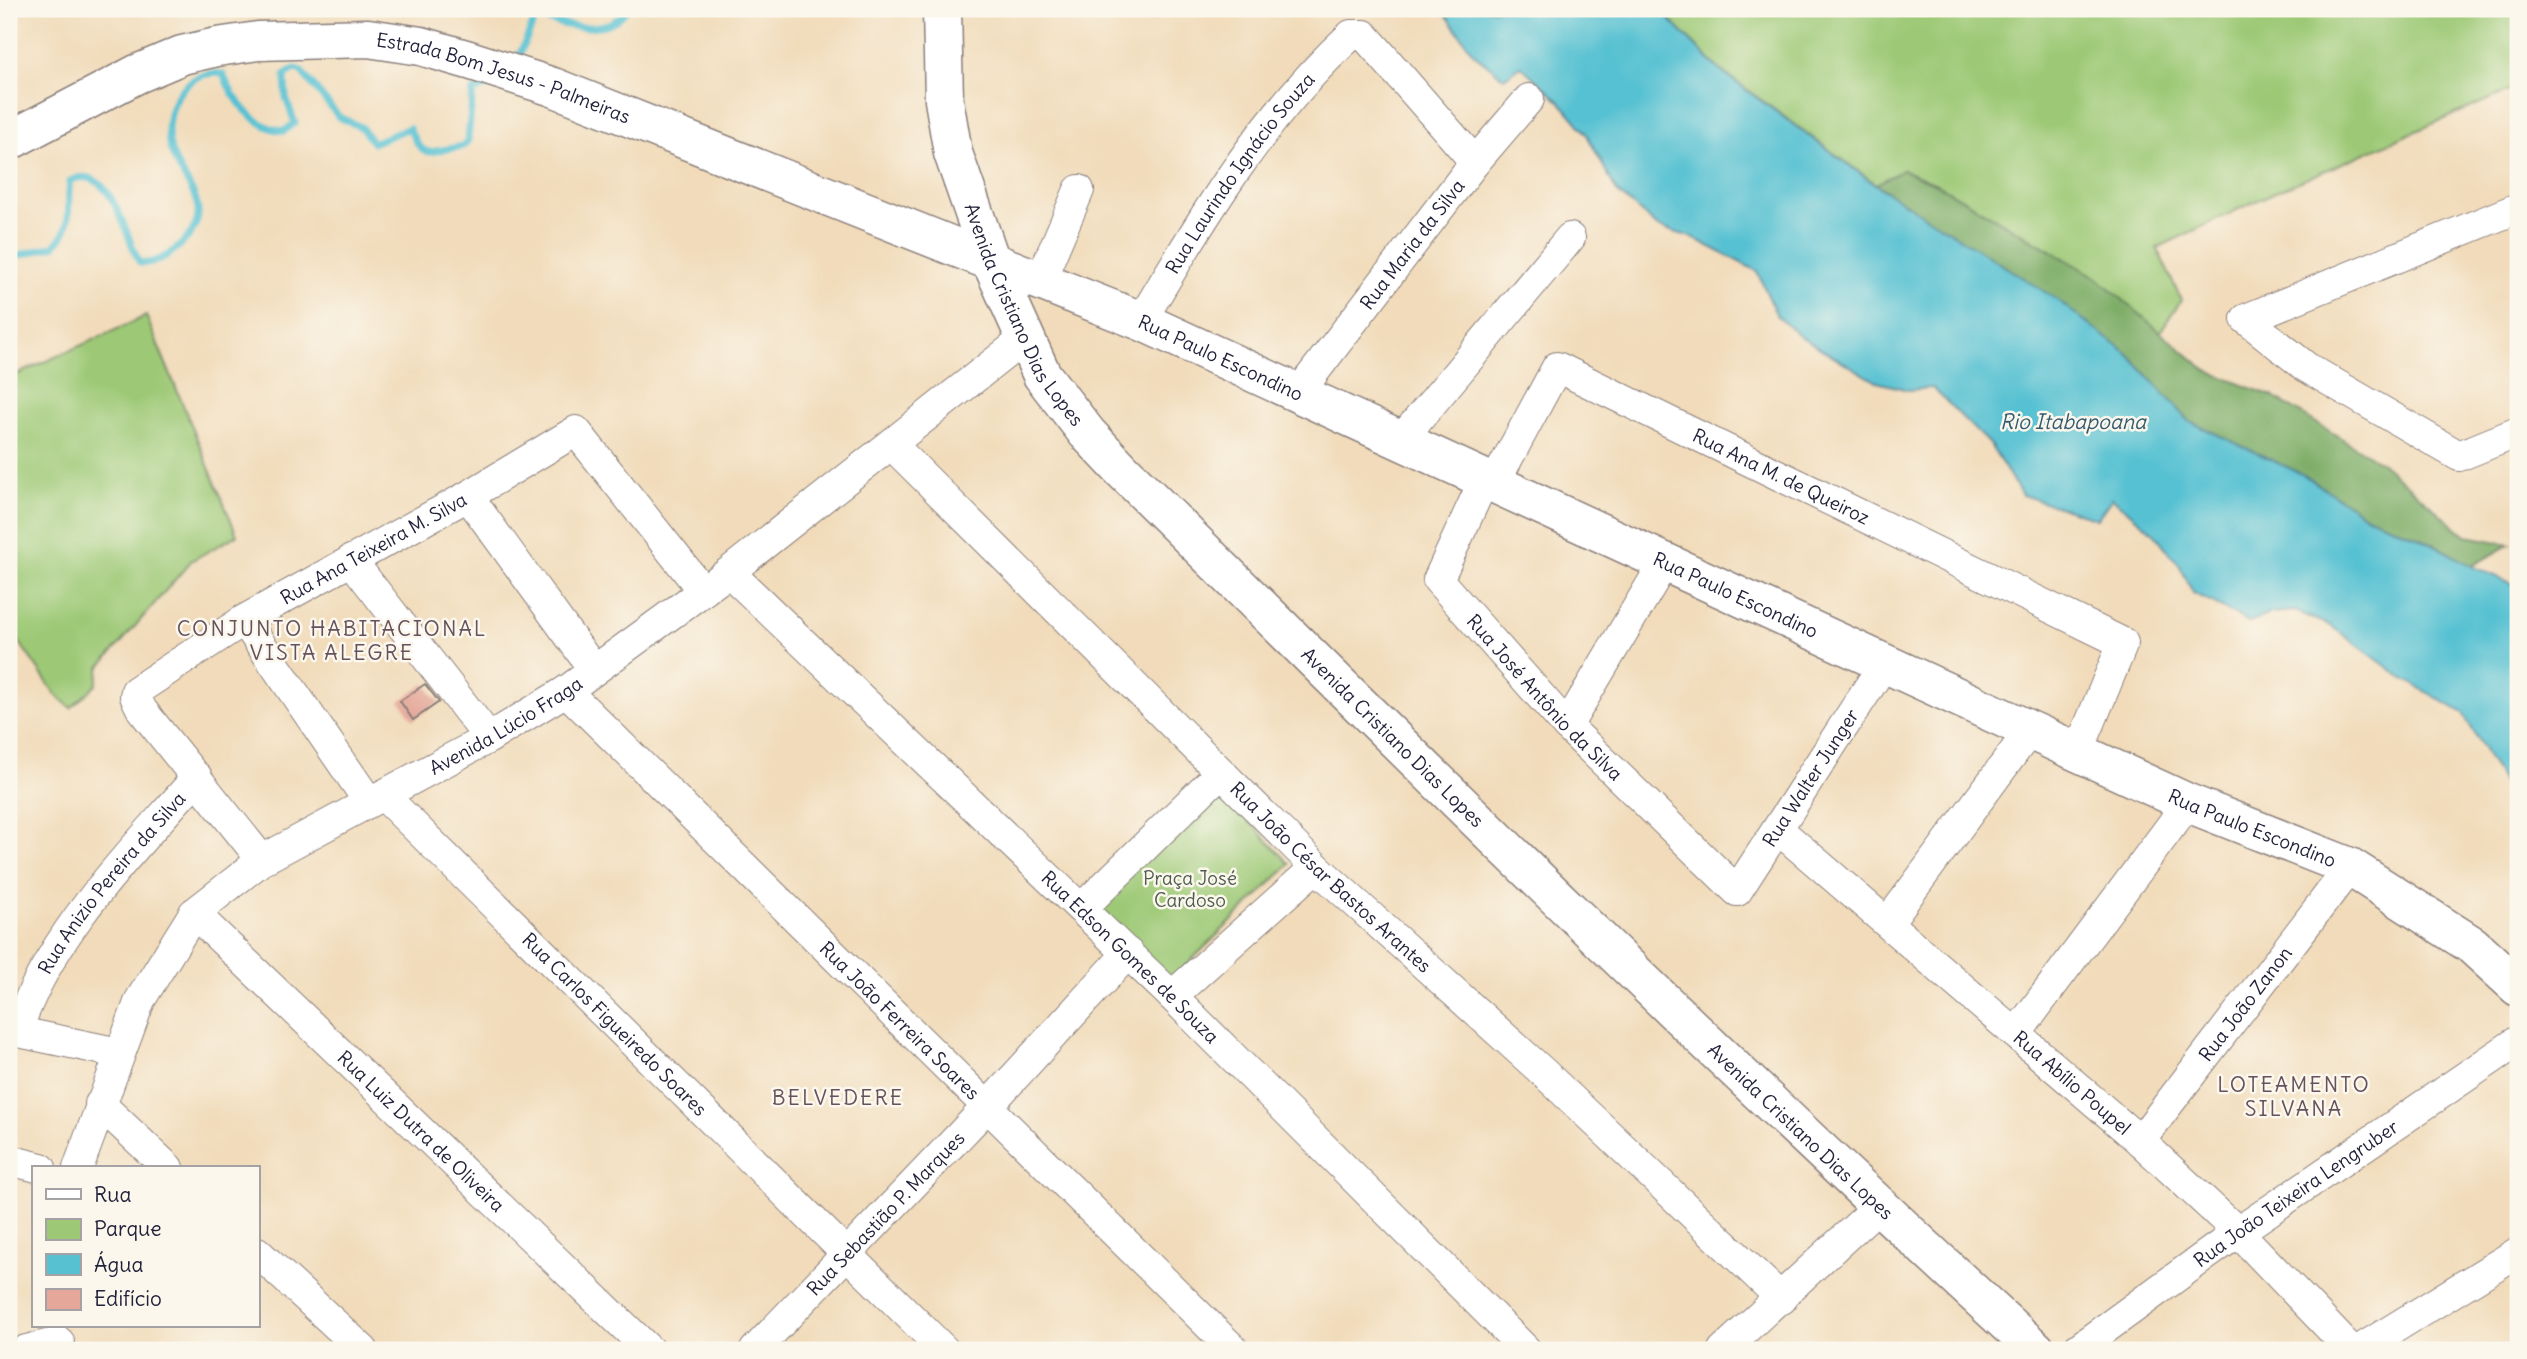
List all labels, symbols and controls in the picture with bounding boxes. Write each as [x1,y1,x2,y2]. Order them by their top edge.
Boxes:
street label: Estrada Bom Jesus - Palmeiras [375,27,634,129]
street label: Rua Laurindo Ignácio Souza [1160,67,1320,278]
street label: Rua Maria da Silva [1355,174,1470,314]
street label: Avenida Cristiano Dias Lopes [959,200,1089,431]
street label: Rua Paulo Escondino [1134,309,1307,406]
water label: Rio Itabapoana [2000,408,2147,435]
street label: Rua Ana M. de Queiroz [1689,423,1874,530]
street label: Rua Ana Teixeira M. Silva [276,487,471,610]
street label: Rua Paulo Escondino [1649,546,1822,643]
street label: Rua José Antônio da Silva [1462,609,1628,786]
district label: CONJUNTO HABITACIONAL VISTA ALEGRE [177,615,487,666]
street label: Avenida Cristiano Dias Lopes [1296,642,1489,832]
street label: Avenida Lúcio Fraga [425,671,587,780]
street label: Rua Walter Junger [1757,704,1864,851]
street label: Rua João César Bastos Arantes [1225,777,1437,978]
street label: Rua Paulo Escondino [2164,784,2340,872]
street label: Rua Anizio Pereira da Silva [32,787,191,978]
street label: Rua Edson Gomes de Souza [1036,866,1224,1048]
park label: Praça José Cardoso [1143,866,1237,912]
street label: Rua Carlos Figueiredo Soares [517,928,712,1121]
street label: Rua João Ferreira Soares [815,936,985,1105]
street label: Rua João Zanon [2194,941,2297,1066]
street label: Rua Abílio Poupel [2009,1025,2136,1140]
street label: Avenida Cristiano Dias Lopes [1703,1038,1899,1225]
street label: Rua Luiz Dutra de Oliveira [333,1045,510,1217]
district label: LOTEAMENTO SILVANA [2217,1071,2371,1122]
district label: BELVEDERE [772,1084,904,1111]
street label: Rua João Teixeira Lengruber [2189,1114,2403,1272]
street label: Rua Sebastião P. Marques [801,1126,970,1300]
legend [32,1166,259,1328]
text: Rua [94,1181,131,1208]
text: Parque [94,1215,162,1242]
text: Água [94,1251,143,1278]
text: Edifício [94,1285,162,1312]

